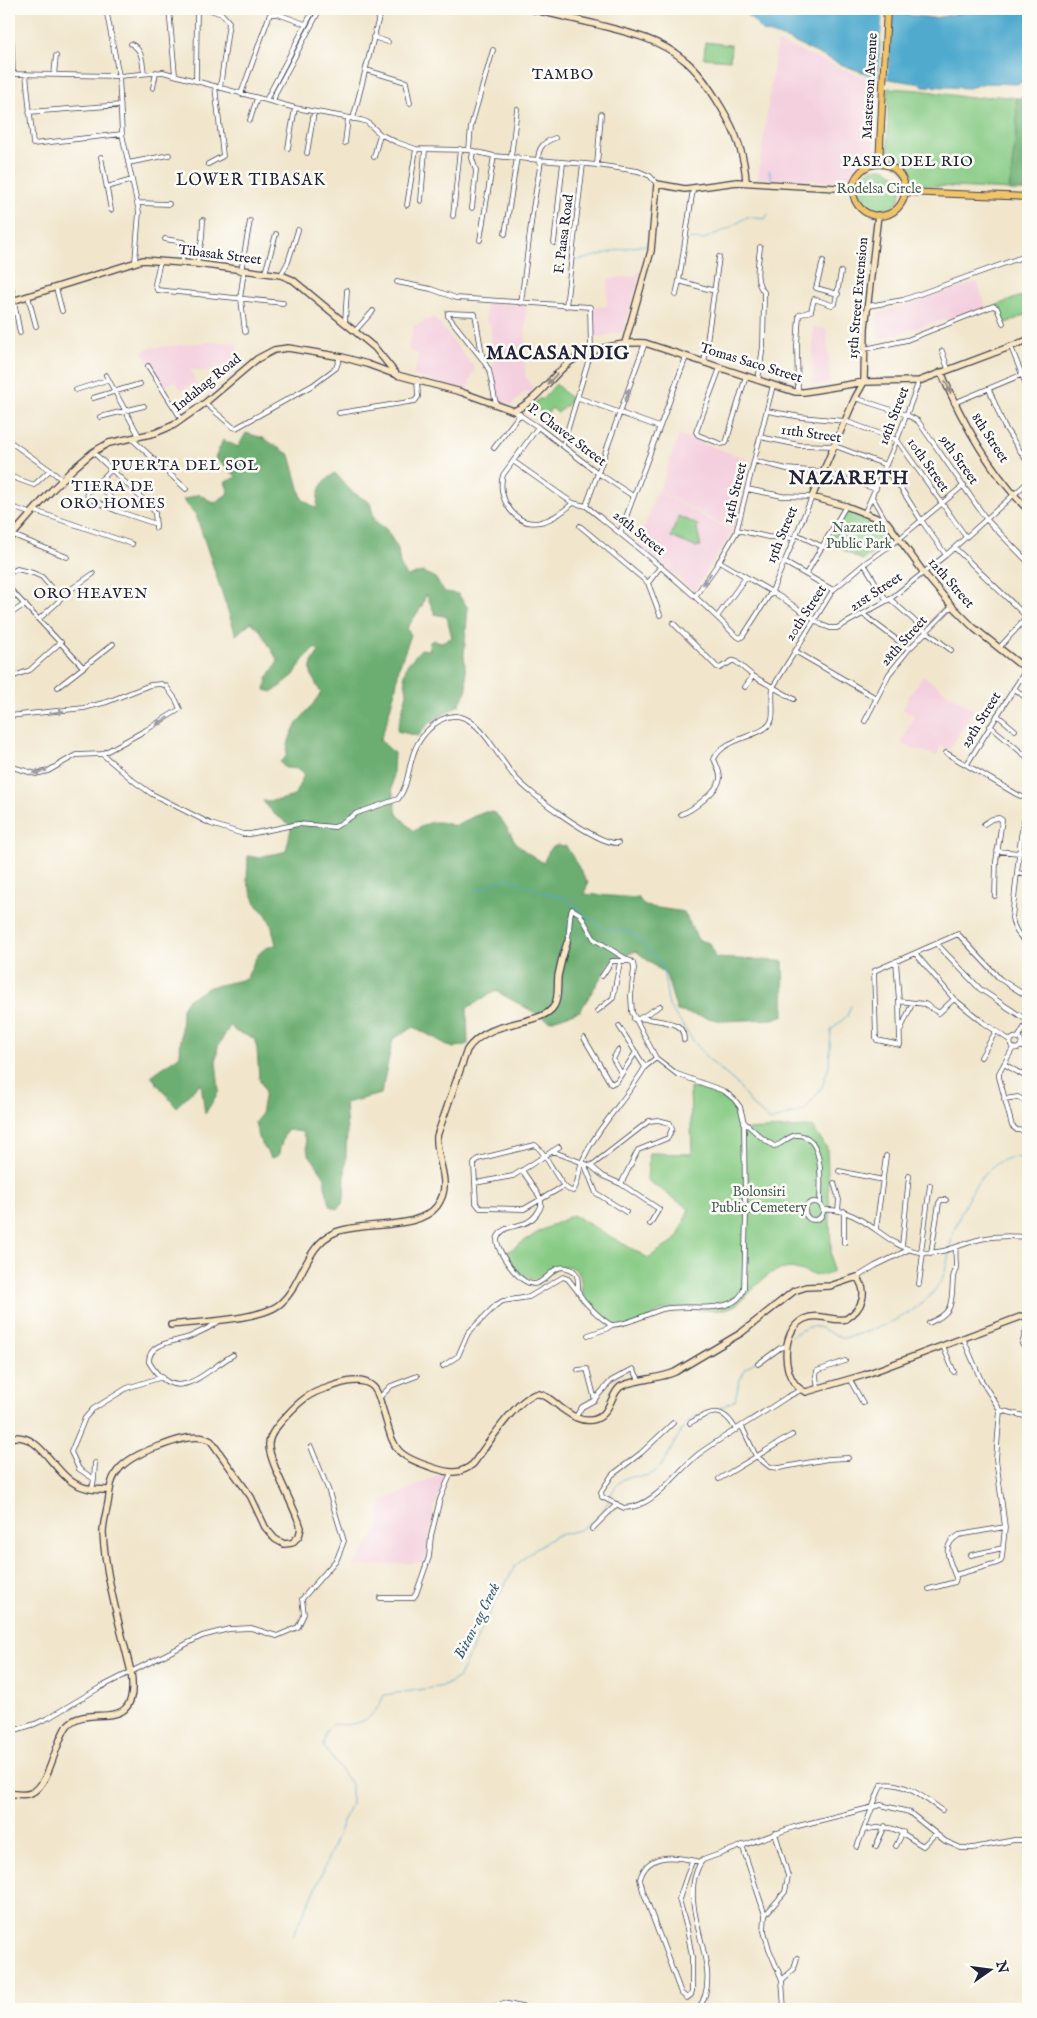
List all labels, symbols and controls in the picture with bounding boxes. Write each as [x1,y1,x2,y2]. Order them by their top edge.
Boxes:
street label: Masterson Avenue [858,32,882,140]
district label: TAMBO [532,65,594,84]
district label: PASEO DEL RIO [842,152,974,171]
district label: LOWER TIBASAK [176,171,326,191]
park label: Rodelsa Circle [837,180,922,198]
street label: F. Paasa Road [550,193,578,275]
street label: 15th Street Extension [844,236,872,360]
street label: Tibasak Street [177,241,263,269]
street label: Tomas Saco Street [698,339,804,387]
district label: MACASANDIG [486,342,630,366]
street label: Indahag Road [169,350,245,416]
one-way arrow [546,373,558,385]
one-way arrow [944,380,952,394]
street label: 16th Street [875,384,913,448]
one-way arrow [624,387,632,402]
street label: P. Chavez Street [524,400,610,471]
street label: 8th Street [967,410,1013,466]
street label: 11th Street [780,421,842,447]
street label: 9th Street [935,431,983,488]
street label: 10th Street [903,434,953,496]
district label: PUERTA DEL SOL [111,456,259,475]
street label: 14th Street [719,460,751,525]
district label: NAZARETH [788,467,909,491]
district label: TIERA DE ORO HOMES [60,477,166,513]
street label: 15th Street [762,504,802,566]
street label: 26th Street [609,506,669,560]
park label: Nazareth Public Park [826,519,893,553]
street label: 12th Street [924,554,978,612]
street label: 21st Street [846,568,906,616]
one-way arrow [702,572,712,586]
street label: 20th Street [781,581,831,645]
district label: ORO HEAVEN [34,584,148,603]
street label: 28th Street [877,612,932,670]
street label: 29th Street [957,688,1005,751]
one-way arrow [49,707,65,715]
one-way arrow [155,716,168,725]
one-way arrow [32,769,48,777]
park label: Bolonsiri Public Cemetery [711,1183,807,1217]
water label: Bitan-ag Creek [450,1580,505,1663]
north arrow [964,1946,1014,1996]
text: N [991,1958,1012,1975]

